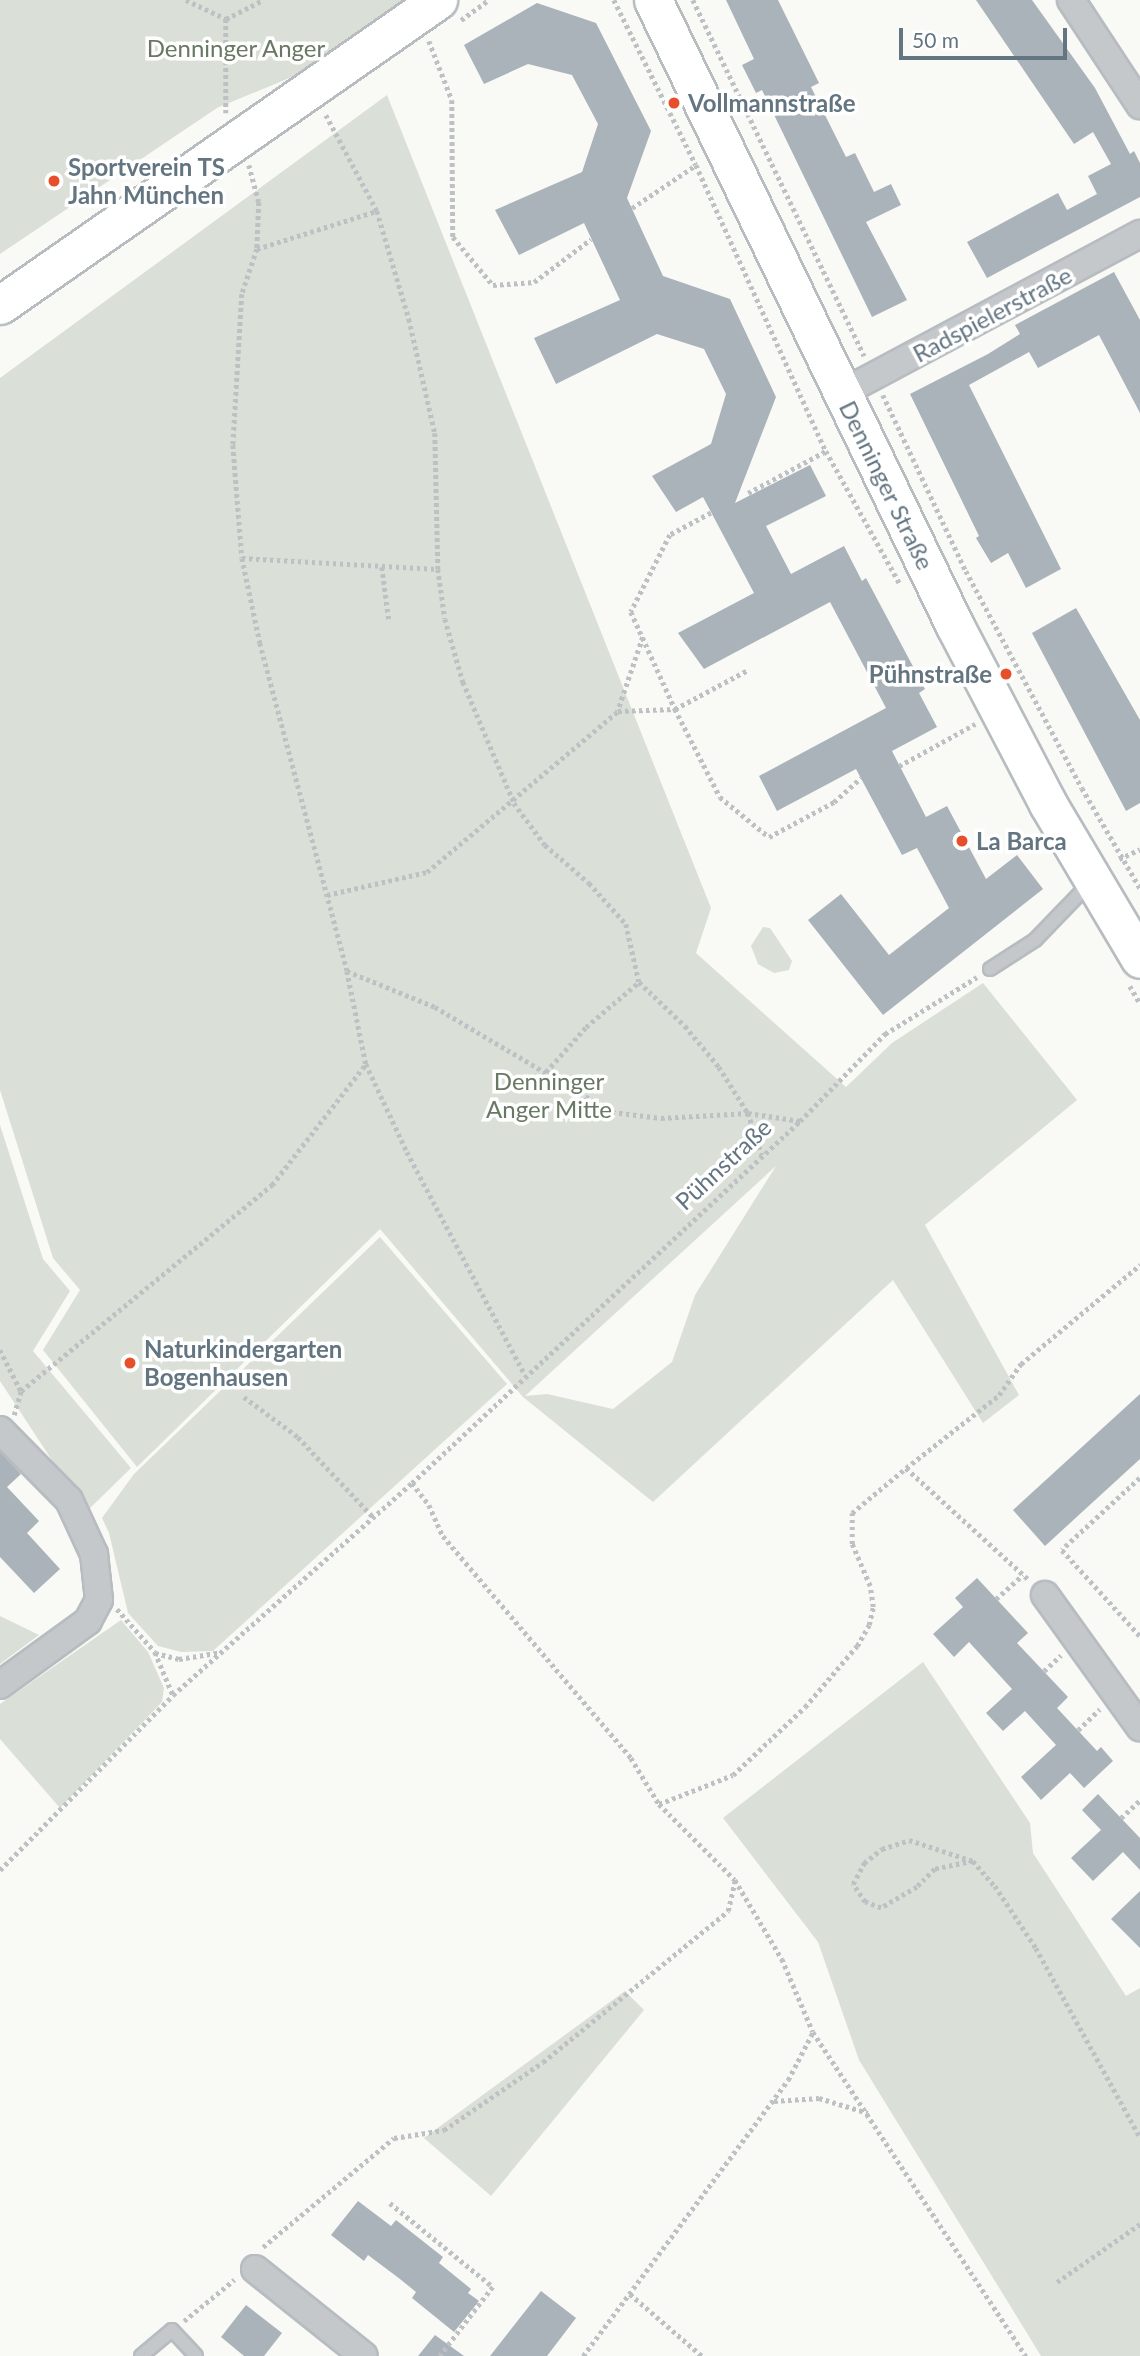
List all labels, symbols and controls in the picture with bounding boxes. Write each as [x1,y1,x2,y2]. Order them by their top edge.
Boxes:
scale bar [902,14,1070,58]
text: 50 m [912,27,959,52]
park label: Denninger Anger [146,34,326,62]
place label: Vollmannstraße [688,89,856,117]
marker: Vollmannstraße [666,95,682,111]
place label: Sportverein TS Jahn München [68,153,226,209]
marker: Sportverein TS Jahn München [46,173,62,189]
street label: Radspielerstraße [908,260,1076,368]
street label: Denninger Straße [834,396,940,574]
place label: Pühnstraße [869,660,992,688]
marker: Pühnstraße [998,666,1014,682]
place label: La Barca [976,827,1067,855]
marker: La Barca [954,833,970,849]
park label: Denninger Anger Mitte [486,1067,612,1123]
street label: Pühnstraße [669,1112,777,1216]
place label: Naturkindergarten Bogenhausen [144,1335,342,1391]
marker: Naturkindergarten Bogenhausen [122,1355,138,1371]

